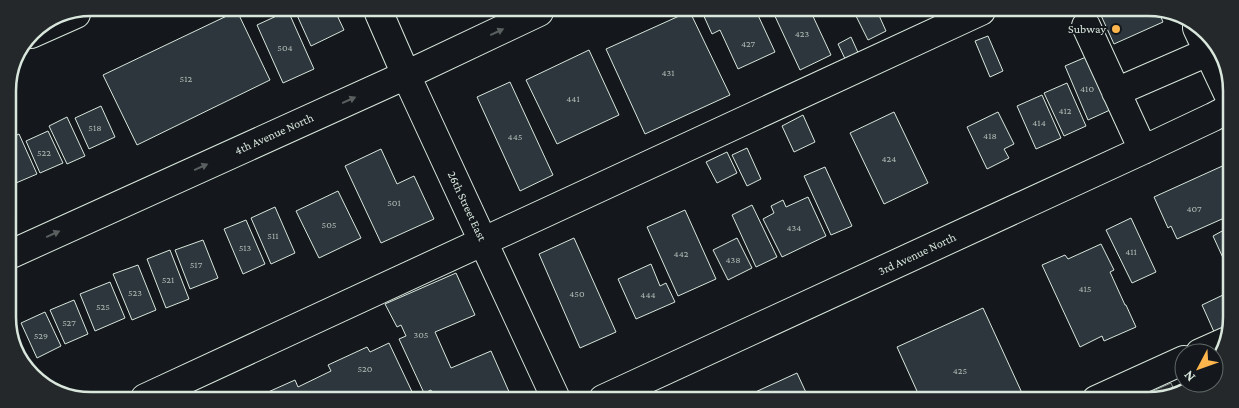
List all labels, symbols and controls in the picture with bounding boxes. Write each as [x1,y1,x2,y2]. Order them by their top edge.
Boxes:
place label: Subway [1068,22,1106,36]
marker: Subway [1110,23,1122,35]
one-way arrow [489,28,504,36]
house number: 423 [795,28,810,39]
house number: 427 [741,38,756,49]
house number: 504 [277,42,293,53]
house number: 431 [661,67,675,78]
house number: 512 [180,73,193,84]
house number: 410 [1080,83,1094,94]
house number: 441 [566,93,580,104]
one-way arrow [342,96,356,104]
house number: 412 [1058,105,1072,116]
street label: 4th Avenue North [232,110,316,158]
house number: 414 [1032,117,1046,128]
house number: 518 [88,122,102,133]
house number: 418 [983,130,997,141]
house number: 445 [508,131,523,142]
house number: 522 [37,147,51,158]
house number: 424 [882,153,896,164]
one-way arrow [194,163,208,171]
street label: 26th Street East [445,169,490,244]
house number: 501 [387,197,401,208]
house number: 407 [1186,203,1202,214]
house number: 505 [321,219,337,230]
house number: 434 [787,222,801,233]
one-way arrow [46,230,60,238]
house number: 511 [267,230,279,241]
street label: 3rd Avenue North [876,230,959,278]
house number: 513 [239,242,252,253]
house number: 411 [1125,246,1137,257]
house number: 442 [674,248,689,259]
house number: 438 [725,254,741,265]
house number: 517 [190,259,203,270]
house number: 521 [162,274,174,285]
house number: 415 [1078,283,1092,294]
house number: 523 [128,287,142,298]
house number: 450 [569,288,585,299]
house number: 444 [640,289,656,300]
house number: 525 [96,301,110,312]
house number: 527 [62,317,76,328]
house number: 305 [413,329,429,340]
house number: 529 [34,330,48,341]
north arrow [1174,343,1224,393]
house number: 520 [358,363,373,374]
house number: 425 [953,365,968,376]
text: N [1180,367,1198,385]

